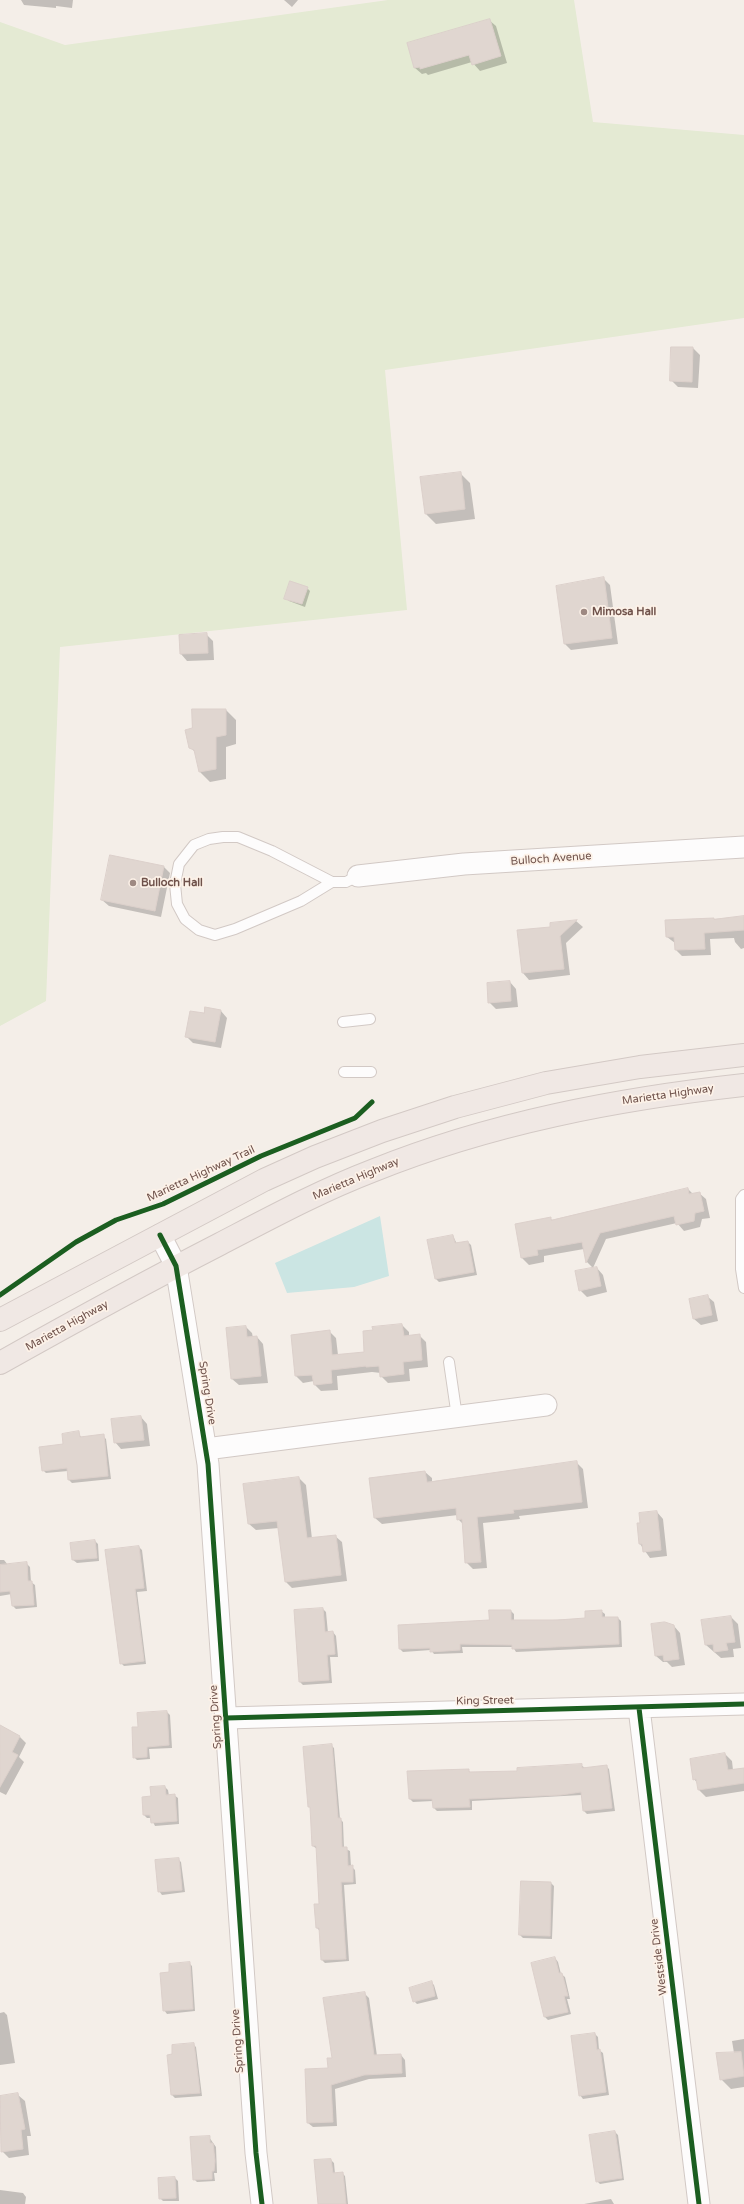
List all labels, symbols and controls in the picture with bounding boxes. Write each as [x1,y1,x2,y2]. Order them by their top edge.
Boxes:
place label: Mimosa Hall [592,605,656,619]
marker: Mimosa Hall [579,607,589,617]
street label: Bulloch Avenue [510,850,592,868]
place label: Bulloch Hall [141,876,203,890]
marker: Bulloch Hall [128,878,138,888]
street label: Marietta Highway [621,1082,715,1108]
street label: Marietta Highway Trail [145,1143,257,1205]
street label: Marietta Highway [311,1155,401,1203]
street label: Marietta Highway [23,1298,111,1354]
street label: Spring Drive [195,1360,219,1426]
street label: Spring Drive [207,1685,225,1749]
street label: King Street [456,1694,514,1708]
street label: Westside Drive [648,1918,670,1996]
street label: Spring Drive [229,2009,247,2073]

